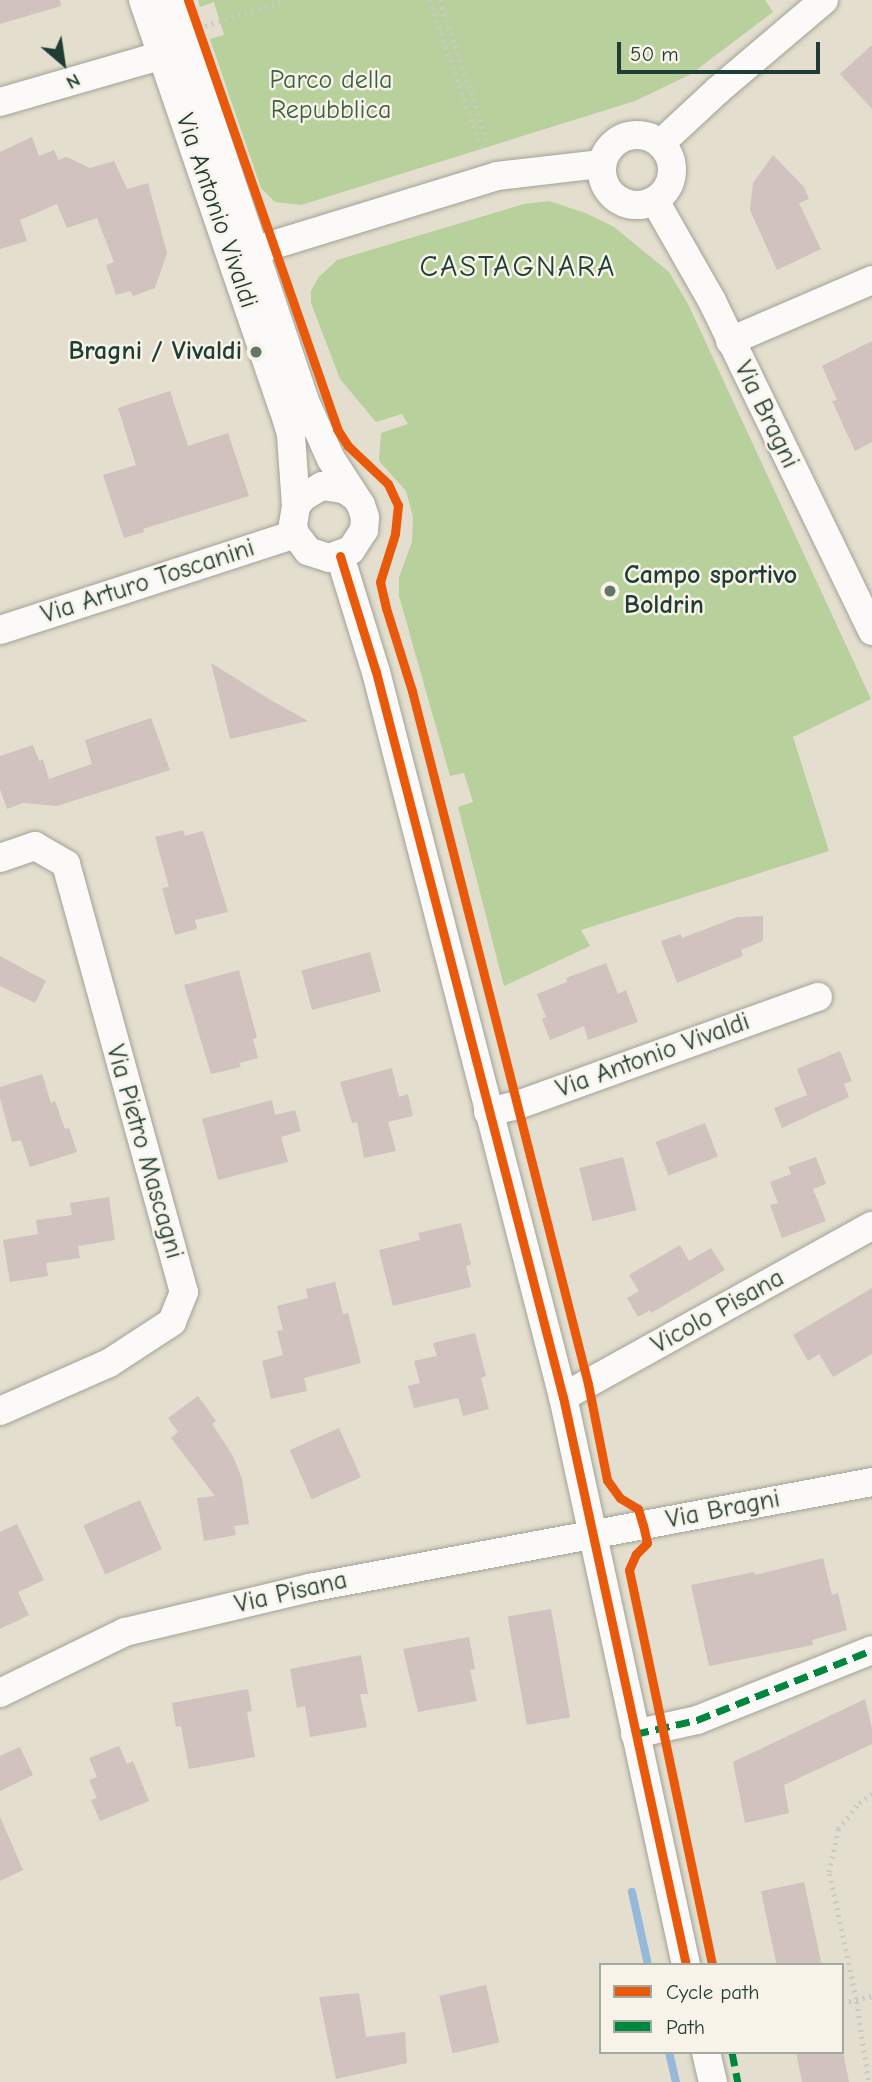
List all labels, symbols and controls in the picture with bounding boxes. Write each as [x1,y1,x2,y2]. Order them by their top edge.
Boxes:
north arrow [28,28,98,98]
scale bar [620,28,823,72]
text: 50 m [630,42,679,66]
park label: Parco della Repubblica [269,65,393,126]
text: N [62,69,84,94]
street label: Via Antonio Vivaldi [168,110,264,312]
district label: CASTAGNARA [421,249,615,285]
place label: Bragni / Vivaldi [68,336,242,368]
marker: Bragni / Vivaldi [248,344,264,360]
street label: Via Bragni [727,356,805,474]
street label: Via Arturo Toscanini [37,533,259,631]
place label: Campo sportivo Boldrin [624,560,797,622]
marker: Campo sportivo Boldrin [602,583,618,599]
street label: Via Antonio Vivaldi [552,1007,754,1105]
street label: Via Pietro Mascagni [99,1041,189,1263]
street label: Vicolo Pisana [646,1263,790,1361]
street label: Via Bragni [663,1484,783,1536]
street label: Via Pisana [232,1565,350,1621]
legend [599,1963,844,2054]
text: Cycle path [666,1980,759,2004]
text: Path [666,2015,705,2039]

